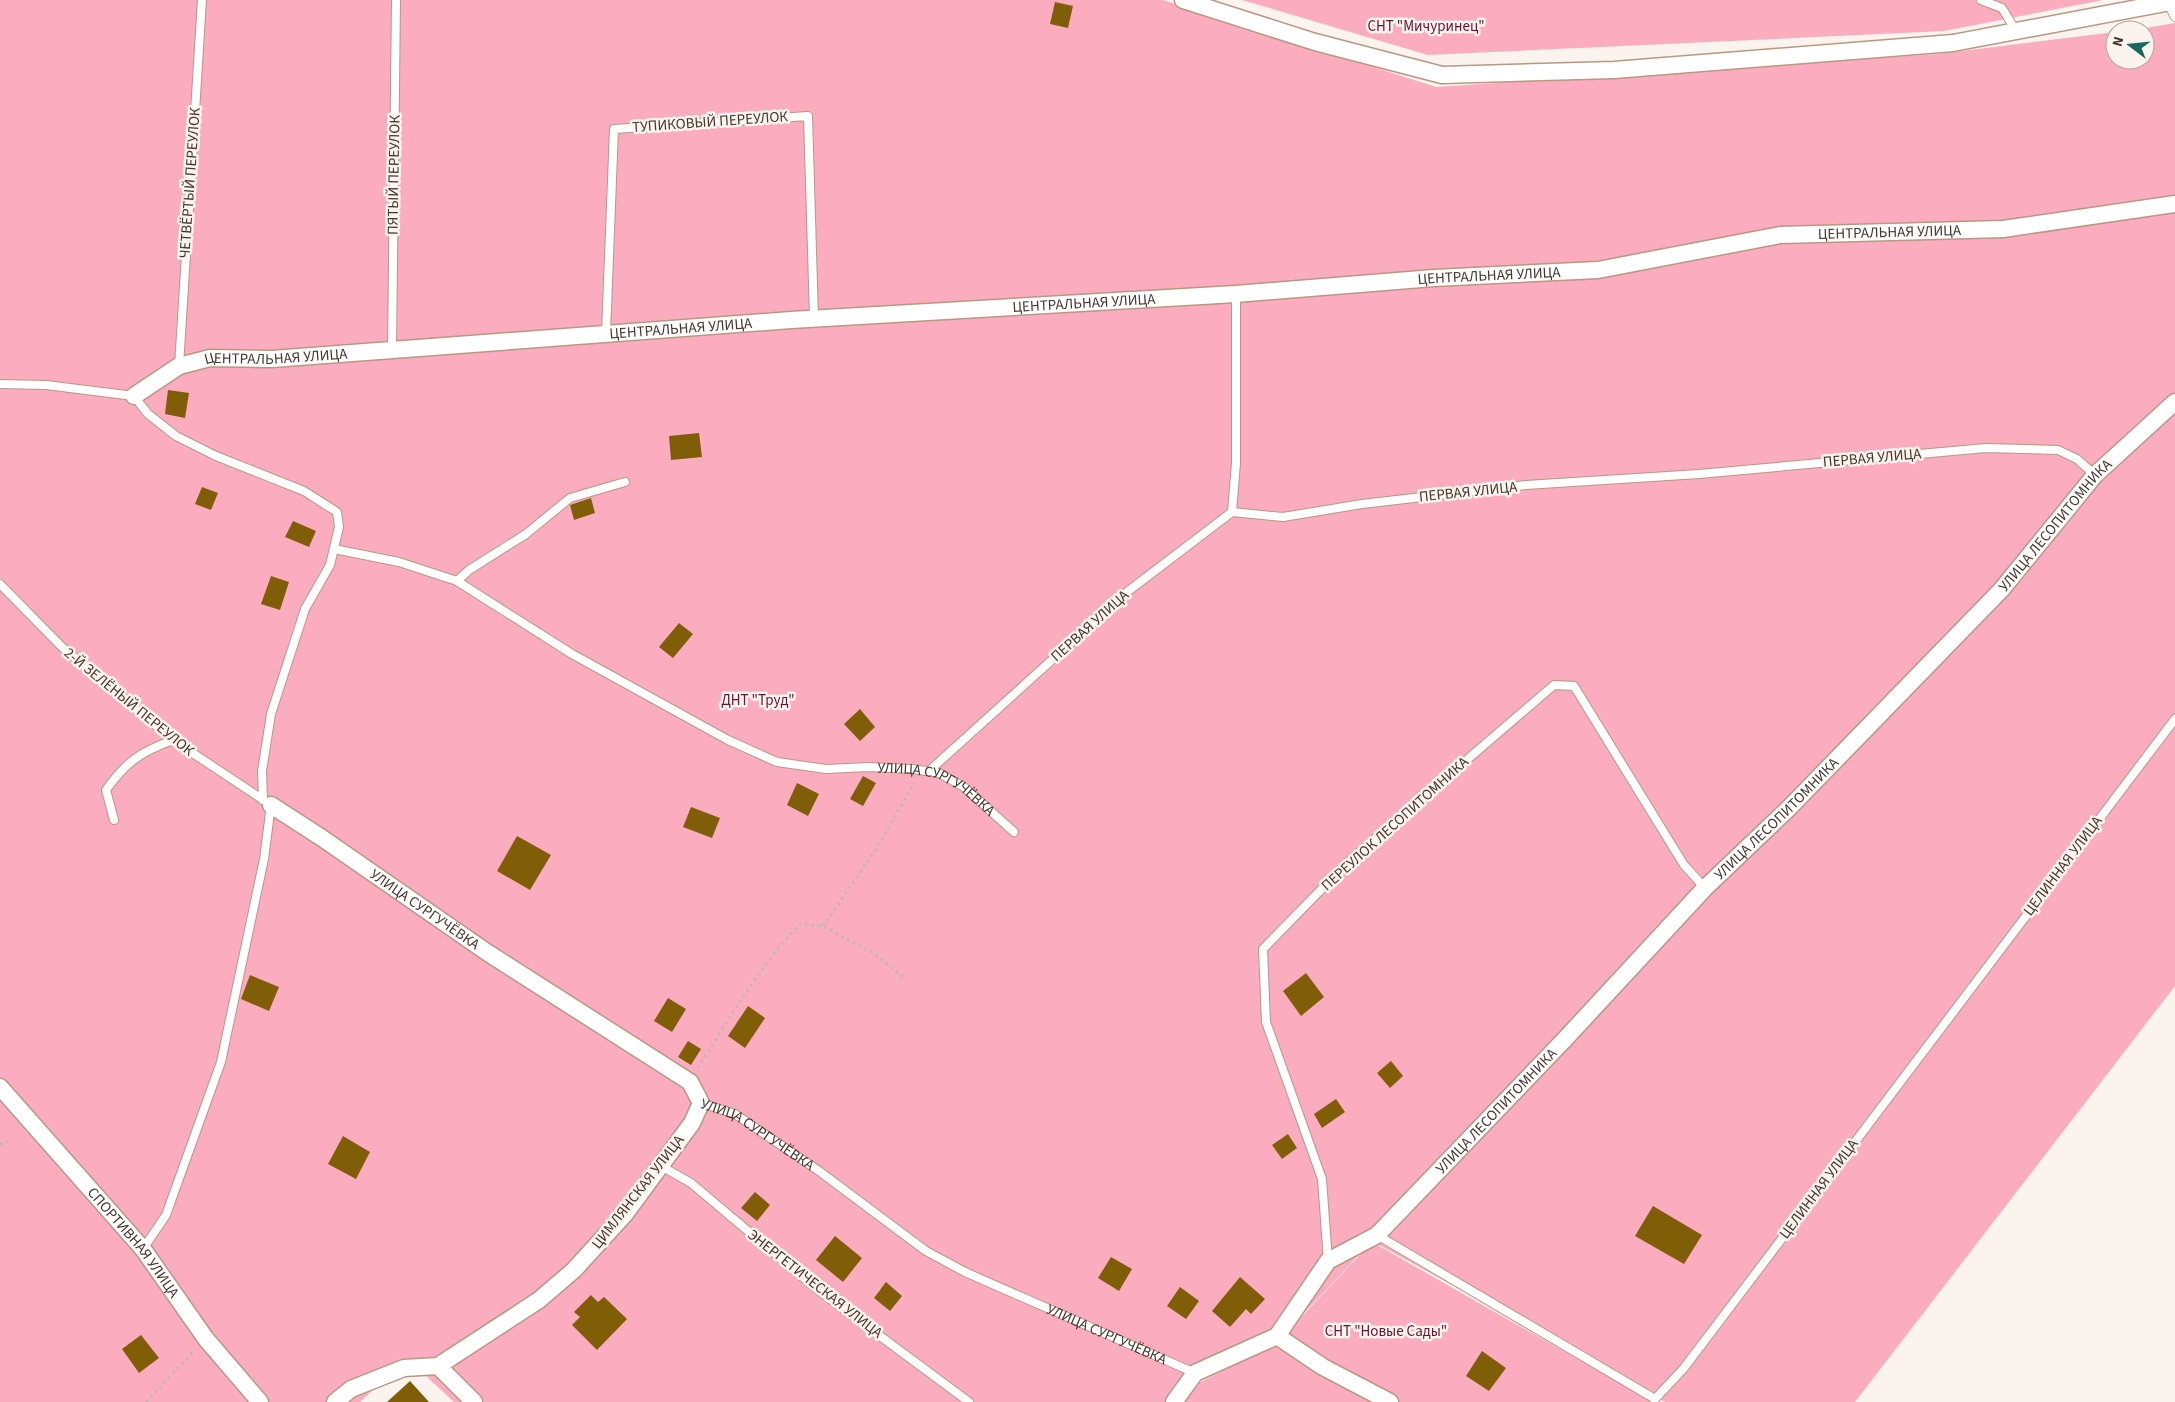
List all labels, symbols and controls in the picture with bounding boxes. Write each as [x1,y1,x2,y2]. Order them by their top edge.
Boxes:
park label: СНТ "Мичуринец" [1367,16,1485,37]
north arrow [2105,20,2155,70]
text: N [2108,34,2129,49]
street label: ЧЕТВЁРТЫЙ ПЕРЕУЛОК [174,106,206,259]
street label: ТУПИКОВЫЙ ПЕРЕУЛОК [631,106,789,138]
street label: ПЯТЫЙ ПЕРЕУЛОК [382,114,406,235]
street label: ЦЕНТРАЛЬНАЯ УЛИЦА [1818,220,1962,244]
street label: ЦЕНТРАЛЬНАЯ УЛИЦА [1417,261,1562,290]
street label: ЦЕНТРАЛЬНАЯ УЛИЦА [1012,288,1157,318]
street label: ЦЕНТРАЛЬНАЯ УЛИЦА [609,312,754,344]
street label: ЦЕНТРАЛЬНАЯ УЛИЦА [202,343,349,370]
street label: ПЕРВАЯ УЛИЦА [1822,443,1923,473]
street label: УЛИЦА ЛЕСОПИТОМНИКА [1994,454,2117,596]
street label: ПЕРВАЯ УЛИЦА [1418,476,1519,508]
street label: ПЕРВАЯ УЛИЦА [1046,585,1134,667]
street label: 2-Й ЗЕЛЁНЫЙ ПЕРЕУЛОК [59,643,199,761]
park label: ДНТ "Труд" [721,690,795,711]
street label: ПЕРЕУЛОК ЛЕСОПИТОМНИКА [1317,751,1474,896]
street label: УЛИЦА ЛЕСОПИТОМНИКА [1709,752,1844,885]
street label: УЛИЦА СУРГУЧЁВКА [877,757,1000,821]
street label: ЦЕЛИННАЯ УЛИЦА [2018,811,2108,920]
street label: УЛИЦА СУРГУЧЁВКА [366,864,485,955]
street label: УЛИЦА ЛЕСОПИТОМНИКА [1431,1043,1562,1178]
street label: УЛИЦА СУРГУЧЁВКА [698,1093,819,1176]
street label: ЦИМЛЯНСКАЯ УЛИЦА [587,1130,690,1253]
street label: ЦЕЛИННАЯ УЛИЦА [1774,1134,1864,1243]
street label: СПОРТИВНАЯ УЛИЦА [83,1182,185,1303]
street label: ЭНЕРГЕТИЧЕСКАЯ УЛИЦА [743,1225,887,1344]
street label: УЛИЦА СУРГУЧЁВКА [1043,1299,1171,1370]
park label: СНТ "Новые Сады" [1325,1321,1447,1342]

